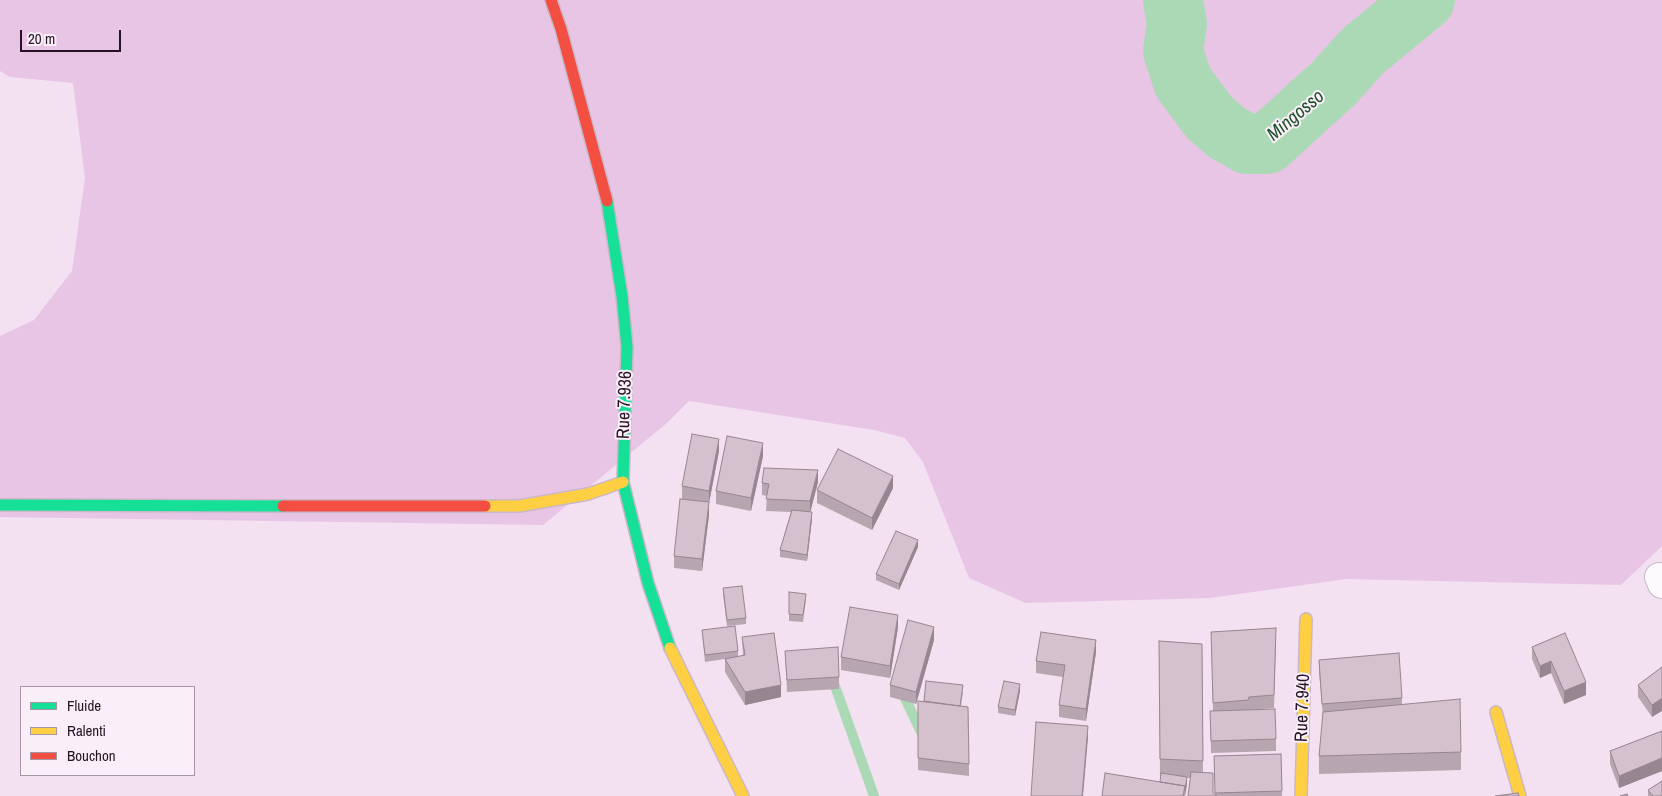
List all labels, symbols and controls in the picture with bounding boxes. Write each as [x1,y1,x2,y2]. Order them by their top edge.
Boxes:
scale bar [22,20,124,52]
text: 20 m [28,28,55,49]
water label: Mingosso [1263,86,1329,146]
street label: Rue 7.936 [613,371,637,439]
street label: Rue 7.940 [1291,674,1315,742]
legend [20,686,195,776]
text: Fluide [67,695,101,716]
text: Ralenti [67,720,106,741]
text: Bouchon [67,745,116,766]

